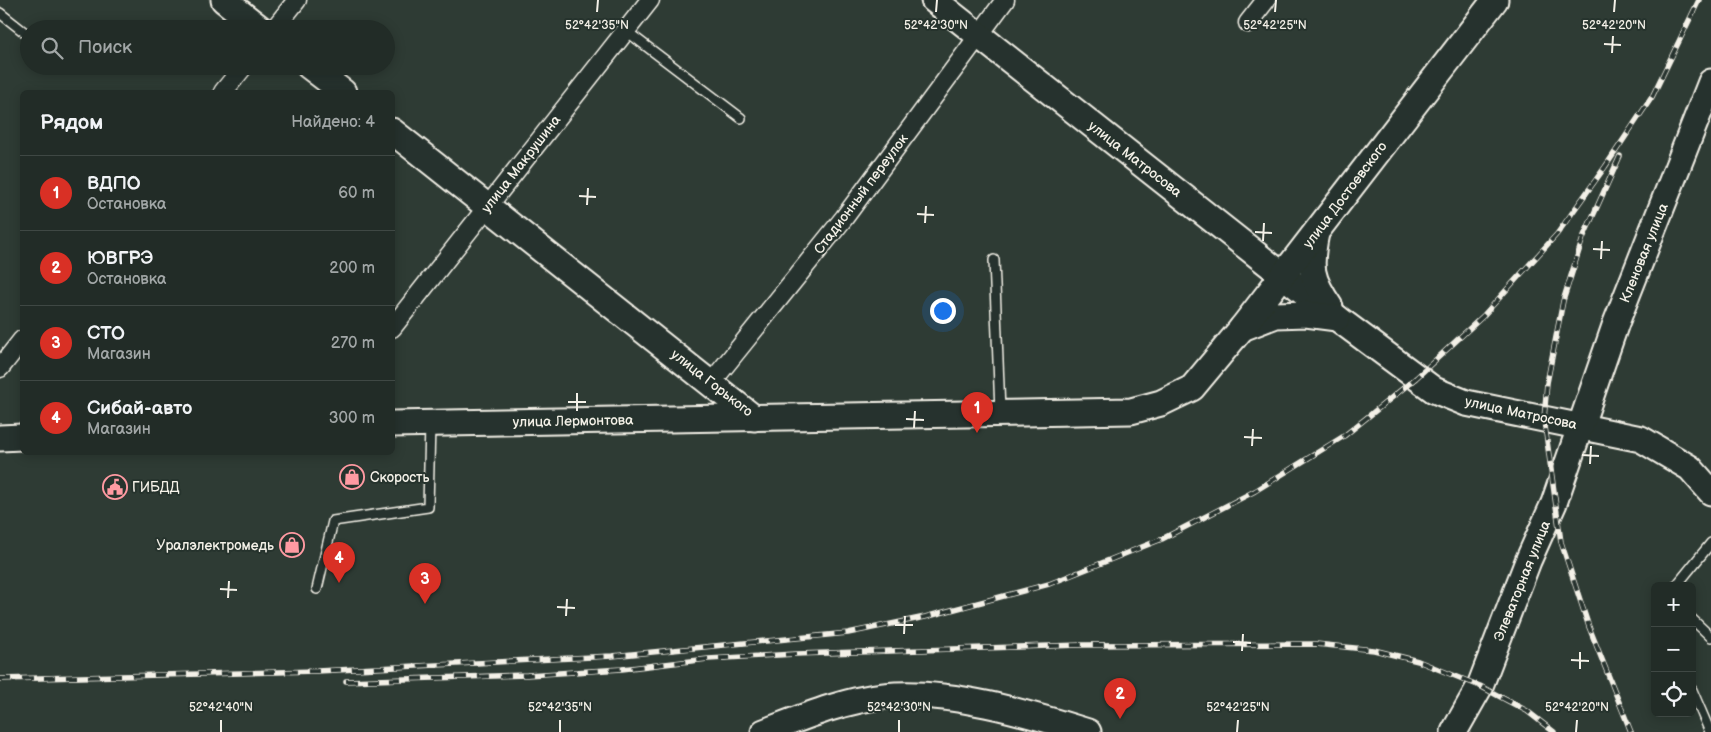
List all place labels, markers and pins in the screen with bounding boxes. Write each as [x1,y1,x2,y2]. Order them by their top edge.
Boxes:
pin: 1 [961,392,993,433]
shop icon: Скорость [339,464,365,490]
place label: Скорость [370,469,430,486]
public building icon: ГИБДД [102,474,128,500]
place label: ГИБДД [132,479,180,496]
shop icon: Уралэлектромедь [279,532,305,558]
place label: Уралэлектромедь [156,537,274,554]
pin: 4 [323,542,355,583]
pin: 3 [409,563,441,604]
pin: 2 [1104,678,1136,719]

